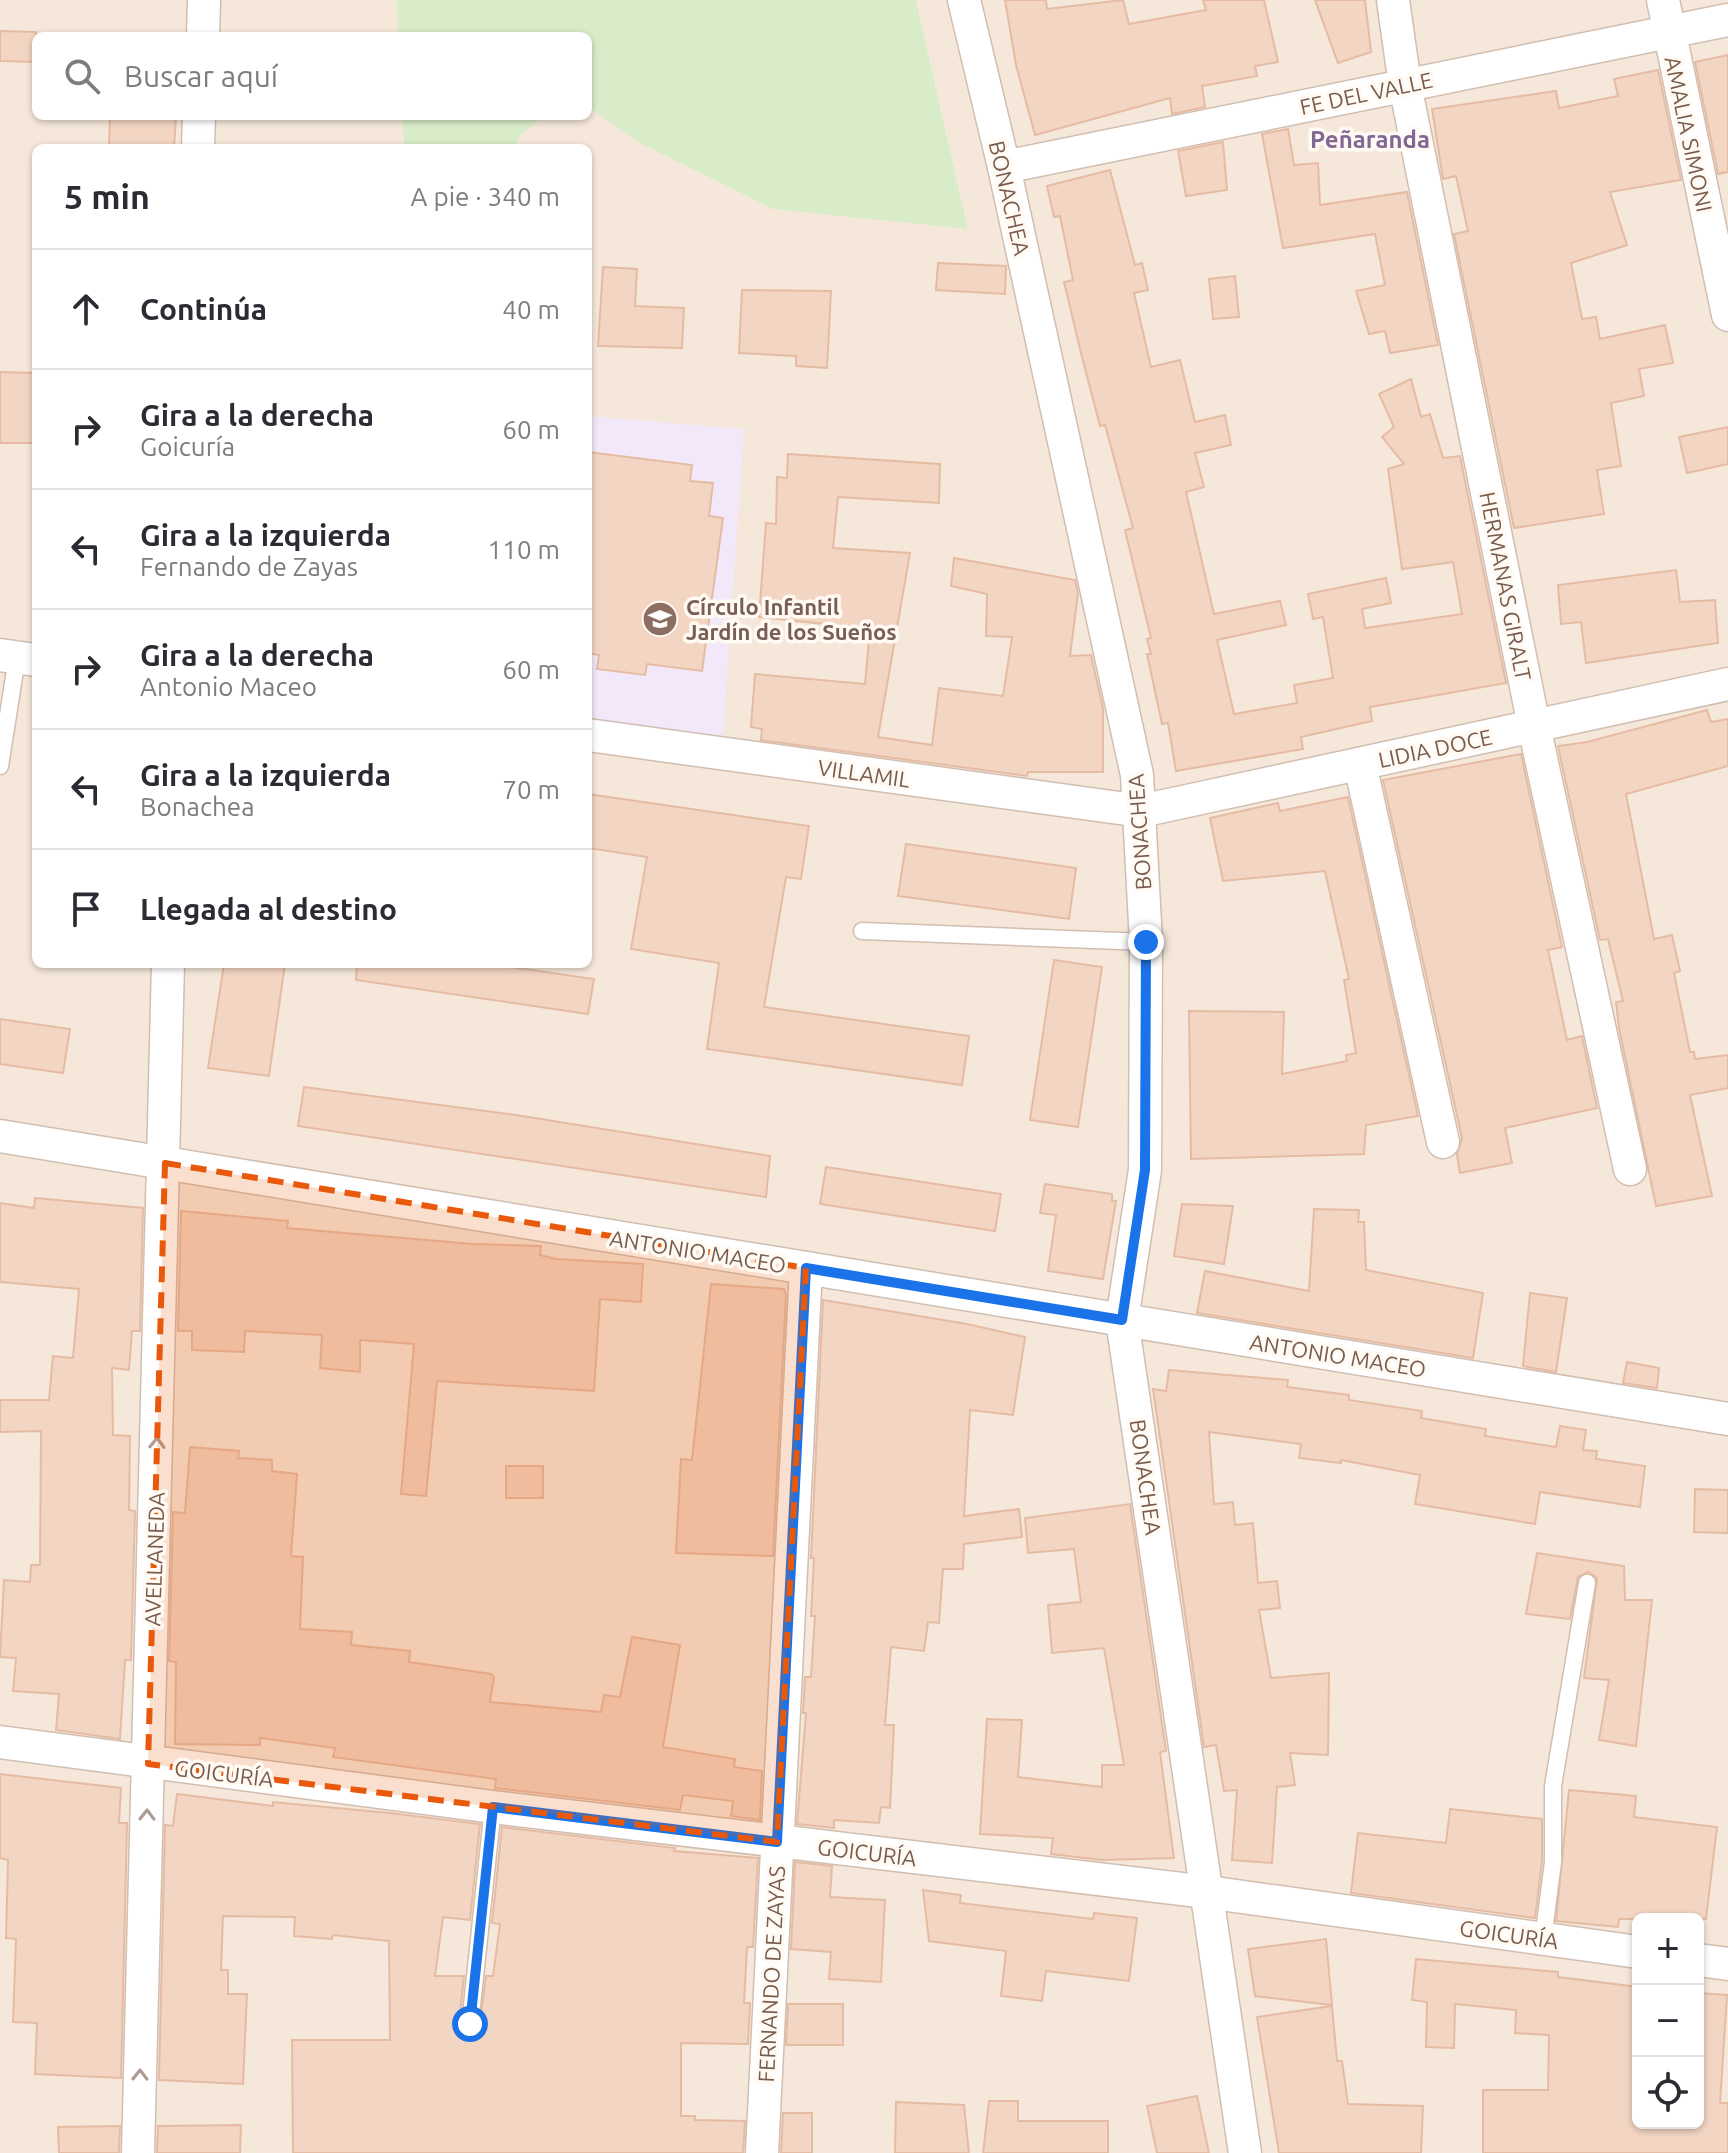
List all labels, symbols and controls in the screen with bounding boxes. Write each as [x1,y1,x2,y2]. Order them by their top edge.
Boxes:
search box [32,32,592,120]
icon: search [60,54,104,98]
street label: AMALIA SIMONI [1660,54,1718,214]
text: Buscar aquí [124,59,278,93]
street label: FE DEL VALLE [1297,67,1435,119]
district label: Peñaranda [1310,126,1430,153]
street label: BONACHEA [985,138,1035,258]
text: 5 min [64,177,150,215]
text: A pie · 340 m [411,182,560,211]
icon: ahead [64,287,108,331]
text: Continúa [140,292,267,326]
text: 40 m [502,295,560,324]
text: Gira a la derecha [140,398,374,432]
icon: right [64,407,108,451]
text: 60 m [502,415,560,444]
text: Goicuría [140,432,235,461]
street label: HERMANAS GIRALT [1475,489,1537,683]
text: Gira a la izquierda [140,518,391,552]
icon: left [64,527,108,571]
text: 110 m [488,535,560,564]
text: Fernando de Zayas [140,552,358,581]
place label: Círculo Infantil Jardín de los Sueños [686,594,897,644]
school or university icon: Círculo Infantil Jardín de los Sueños [641,600,679,638]
text: Gira a la derecha [140,638,374,672]
icon: right [64,647,108,691]
text: 60 m [502,655,560,684]
text: Antonio Maceo [140,672,317,701]
street label: LIDIA DOCE [1376,724,1494,772]
street label: VILLAMIL [816,754,912,792]
text: Gira a la izquierda [140,758,391,792]
icon: left [64,767,108,811]
street label: BONACHEA [1122,772,1156,891]
text: 70 m [502,775,560,804]
text: Bonachea [140,792,255,821]
icon: arrive [64,887,108,931]
text: Llegada al destino [140,892,397,926]
route end [1128,924,1164,960]
street label: ANTONIO MACEO [608,1225,788,1277]
street label: ANTONIO MACEO [1248,1329,1428,1381]
street label: BONACHEA [1126,1418,1167,1537]
one-way arrow [148,1436,166,1449]
street label: AVELLANEDA [139,1491,169,1627]
street label: GOICURÍA [173,1754,276,1792]
one-way arrow [138,1808,155,1821]
street label: GOICURÍA [816,1833,919,1871]
street label: FERNANDO DE ZAYAS [753,1865,789,2083]
map controls [1632,1913,1704,2129]
button: + [1632,1913,1704,1985]
street label: GOICURÍA [1458,1914,1561,1953]
button: − [1632,1985,1704,2057]
route start [452,2006,488,2042]
button: locate [1632,2057,1704,2129]
one-way arrow [132,2068,149,2081]

